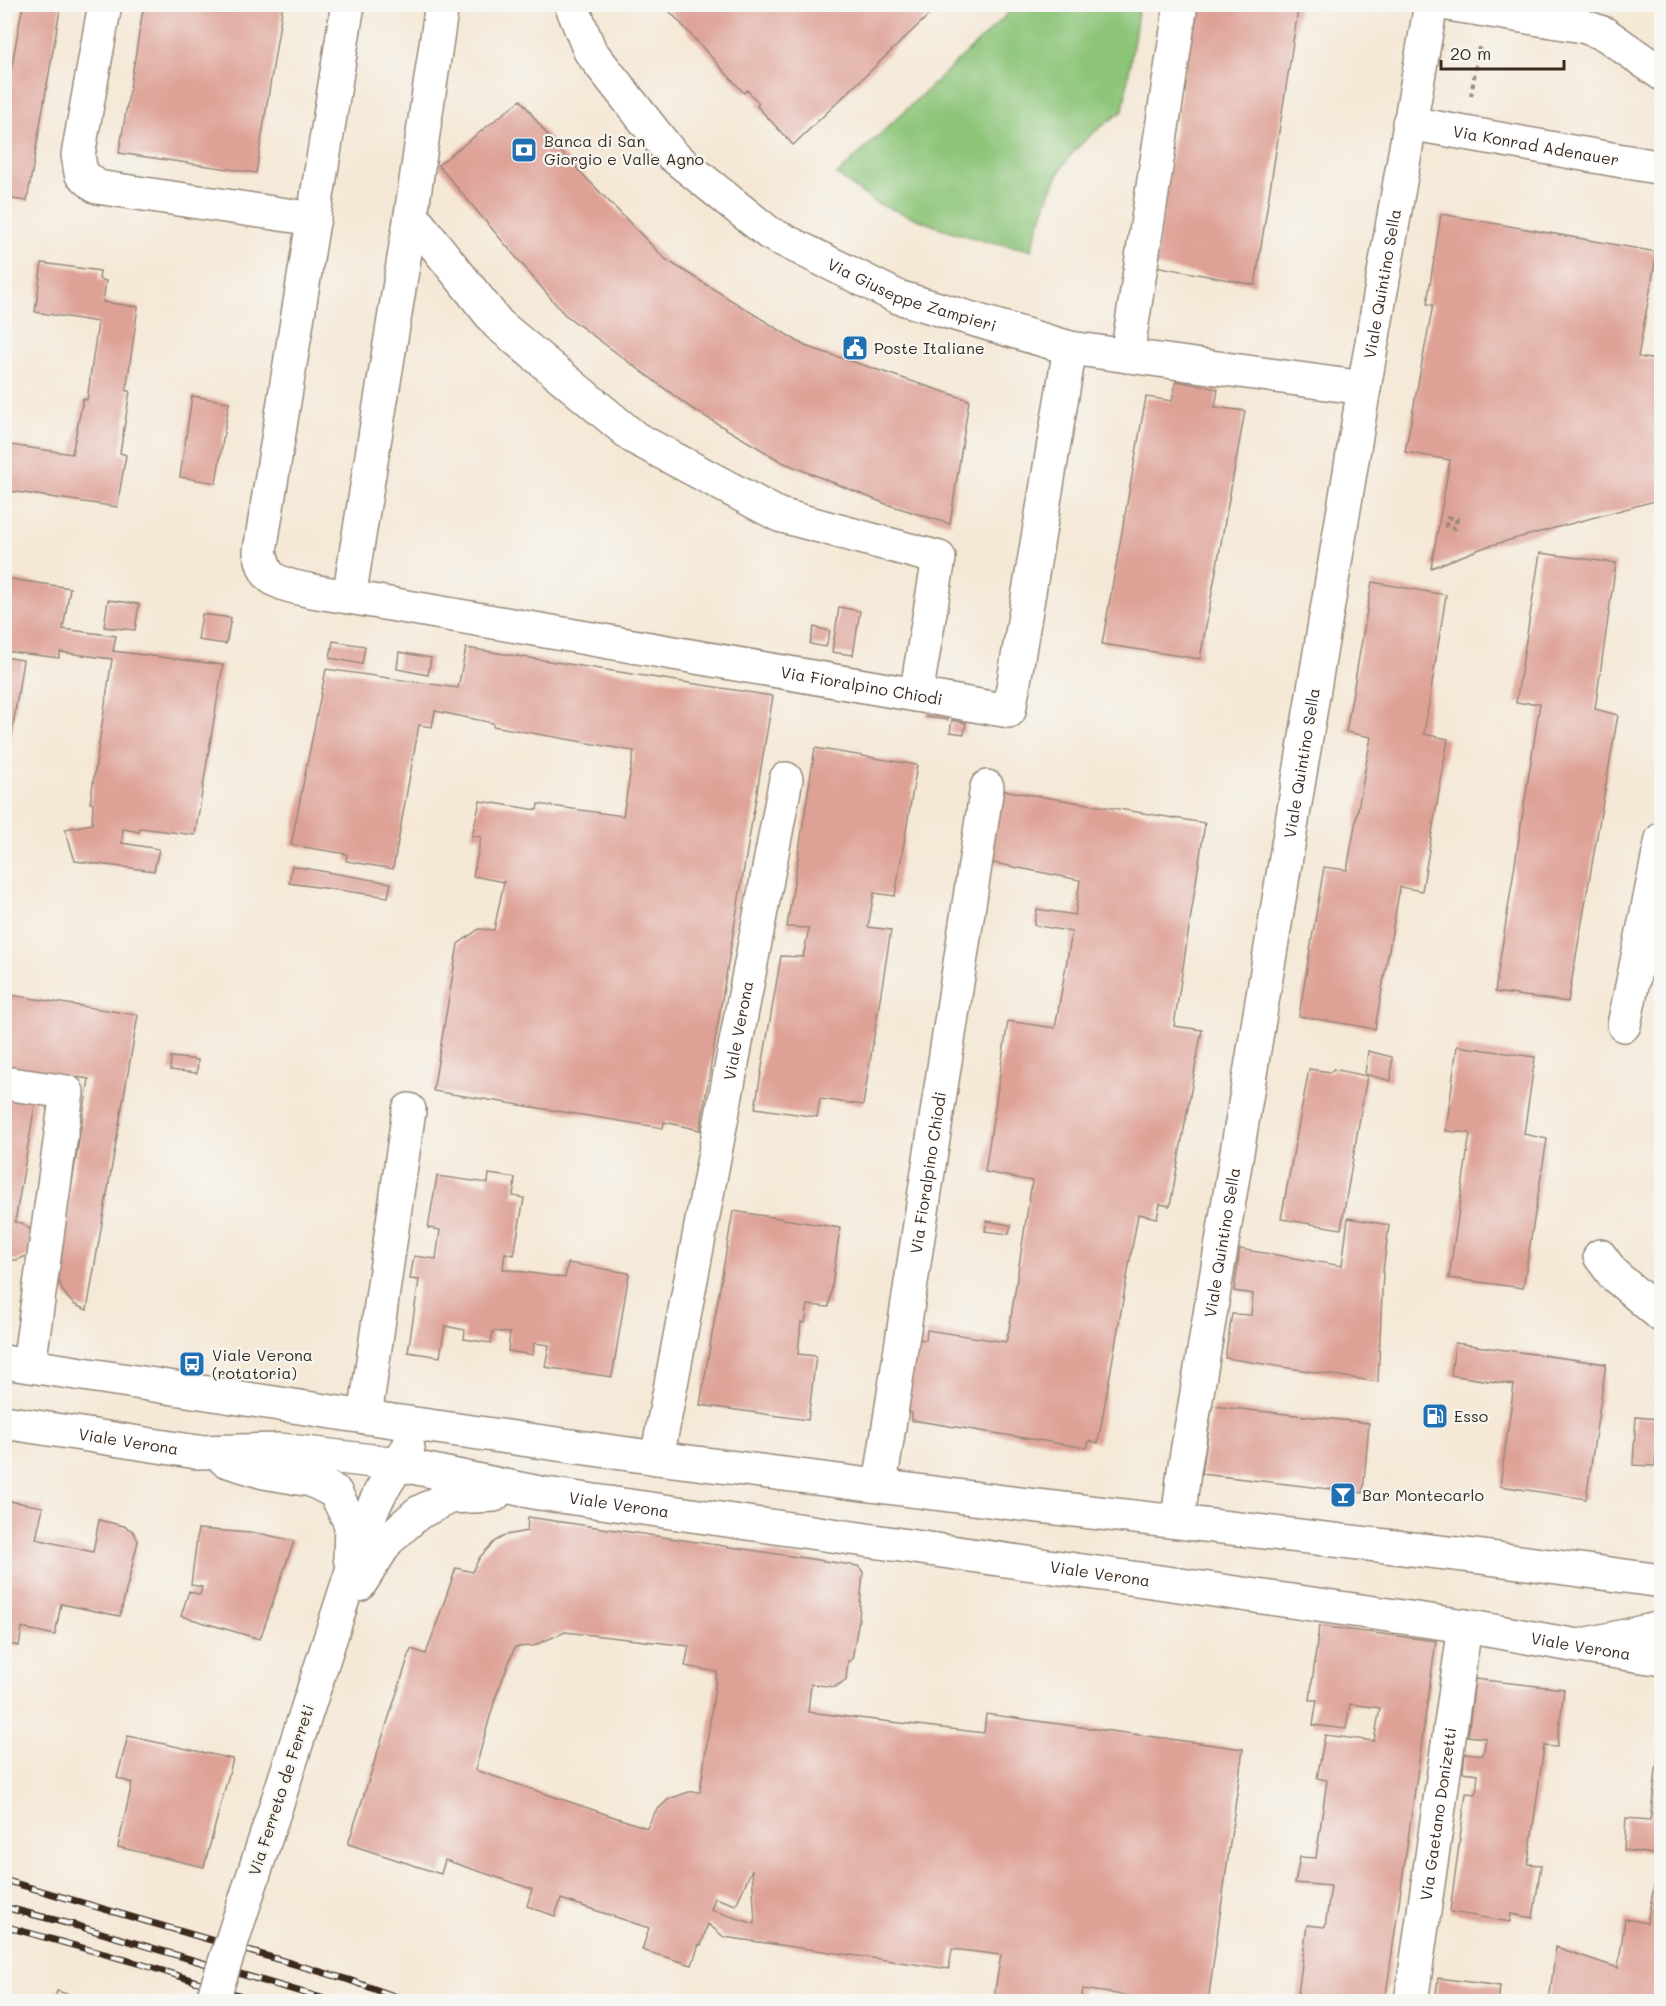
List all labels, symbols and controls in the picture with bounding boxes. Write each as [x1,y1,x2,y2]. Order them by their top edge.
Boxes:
scale bar [1441,33,1564,71]
text: 20 m [1450,41,1491,65]
street label: Via Konrad Adenauer [1451,120,1621,170]
place label: Banca di San Giorgio e Valle Agno [544,130,704,169]
bank icon: Banca di San Giorgio e Valle Agno [509,135,539,165]
street label: Viale Quintino Sella [1358,207,1405,360]
street label: Via Giuseppe Zampieri [824,253,999,336]
public building icon: Poste Italiane [840,333,870,363]
place label: Poste Italiane [874,337,985,358]
street label: Via Fioralpino Chiodi [779,661,944,709]
street label: Viale Quintino Sella [1278,686,1324,840]
street label: Viale Verona [718,979,757,1082]
street label: Via Fioralpino Chiodi [905,1090,950,1255]
street label: Viale Quintino Sella [1199,1166,1244,1319]
place label: Viale Verona (rotatoria) [212,1344,313,1383]
bus stop icon: Viale Verona (rotatoria) [177,1349,207,1379]
fuel station icon: Esso [1420,1401,1450,1431]
place label: Esso [1454,1405,1488,1426]
street label: Viale Verona [77,1423,180,1459]
bar icon: Bar Montecarlo [1328,1480,1358,1510]
place label: Bar Montecarlo [1362,1484,1484,1505]
street label: Viale Verona [568,1486,671,1522]
street label: Viale Verona [1049,1556,1152,1591]
street label: Viale Verona [1529,1627,1632,1664]
street label: Via Ferreto de Ferreti [243,1702,318,1878]
street label: Via Gaetano Donizetti [1415,1726,1460,1902]

